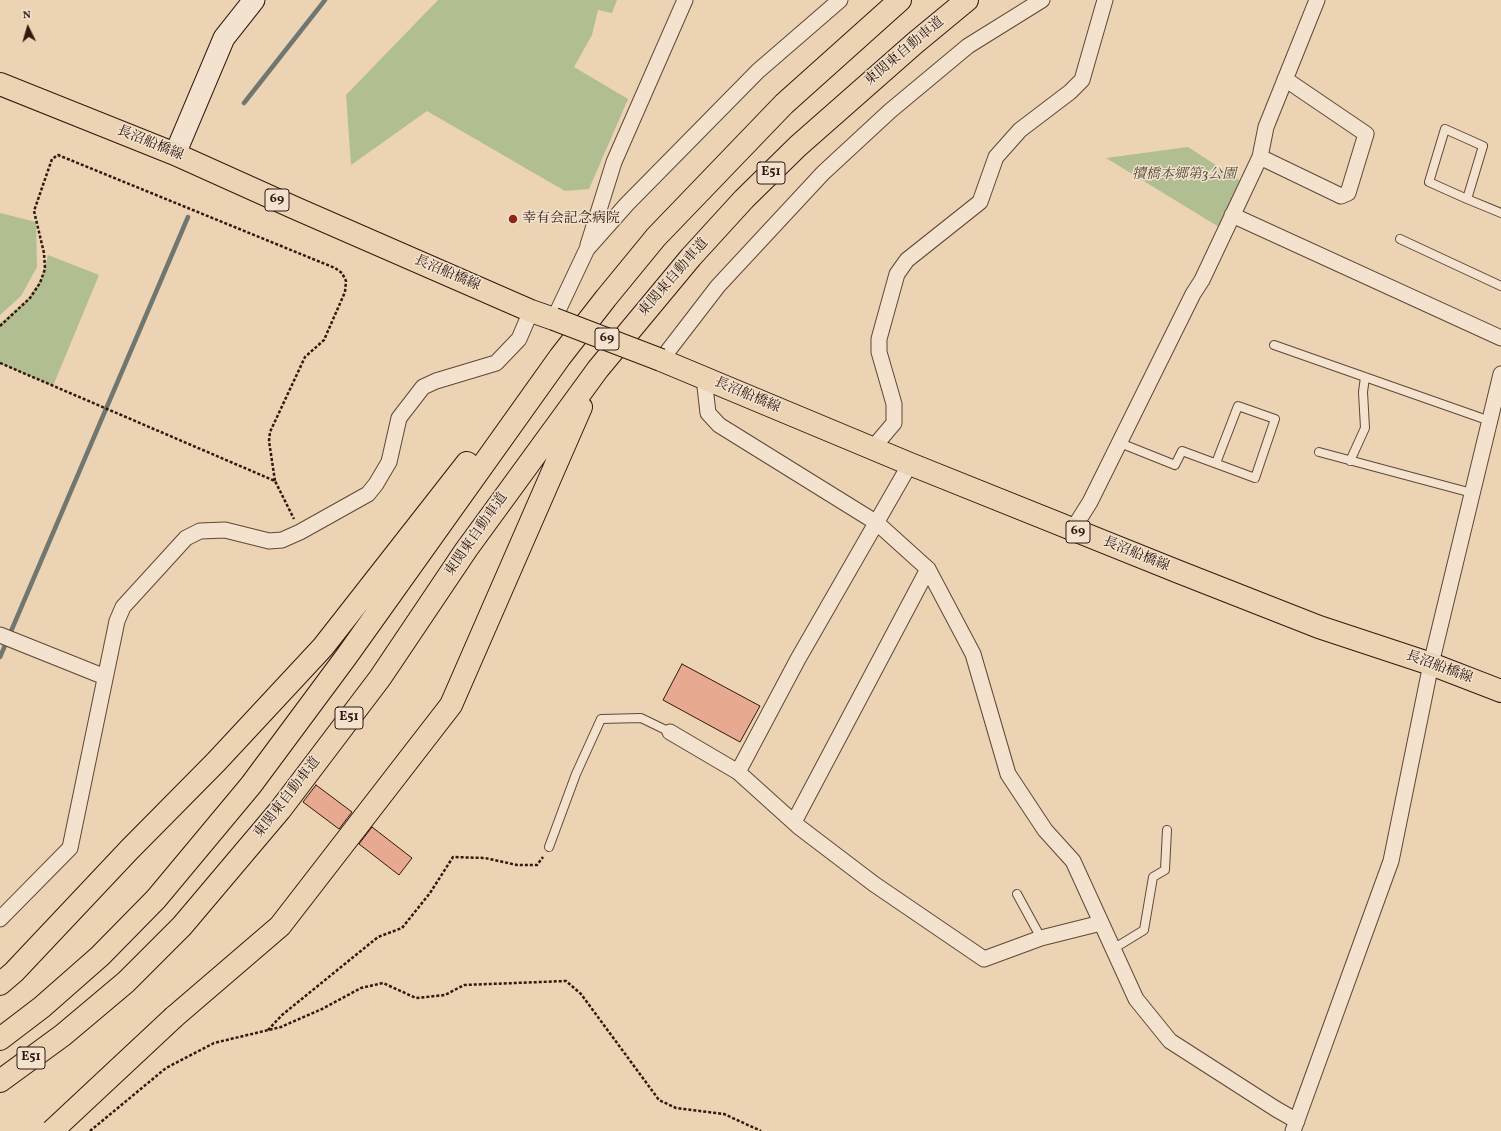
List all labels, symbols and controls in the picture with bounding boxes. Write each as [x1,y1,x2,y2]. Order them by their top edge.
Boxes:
north arrow [8,8,48,48]
text: N [22,8,32,23]
street label: 東関東自動車道 [862,14,948,90]
street label: 長沼船橋線 [114,123,186,165]
road number: E51 [757,162,785,184]
park label: 犢橋本郷第3公園 [1132,167,1236,183]
road number: 69 [265,189,289,211]
place label: 幸有会記念病院 [522,211,620,227]
marker: 幸有会記念病院 [507,213,519,225]
street label: 東関東自動車道 [636,236,712,320]
street label: 長沼船橋線 [412,253,482,295]
road number: 69 [595,328,619,350]
street label: 長沼船橋線 [712,375,782,417]
street label: 東関東自動車道 [442,490,512,580]
road number: 69 [1066,521,1090,543]
street label: 長沼船橋線 [1100,534,1172,576]
street label: 長沼船橋線 [1403,648,1475,688]
road number: E51 [335,707,363,729]
street label: 東関東自動車道 [251,754,325,842]
road number: E51 [17,1047,45,1069]

